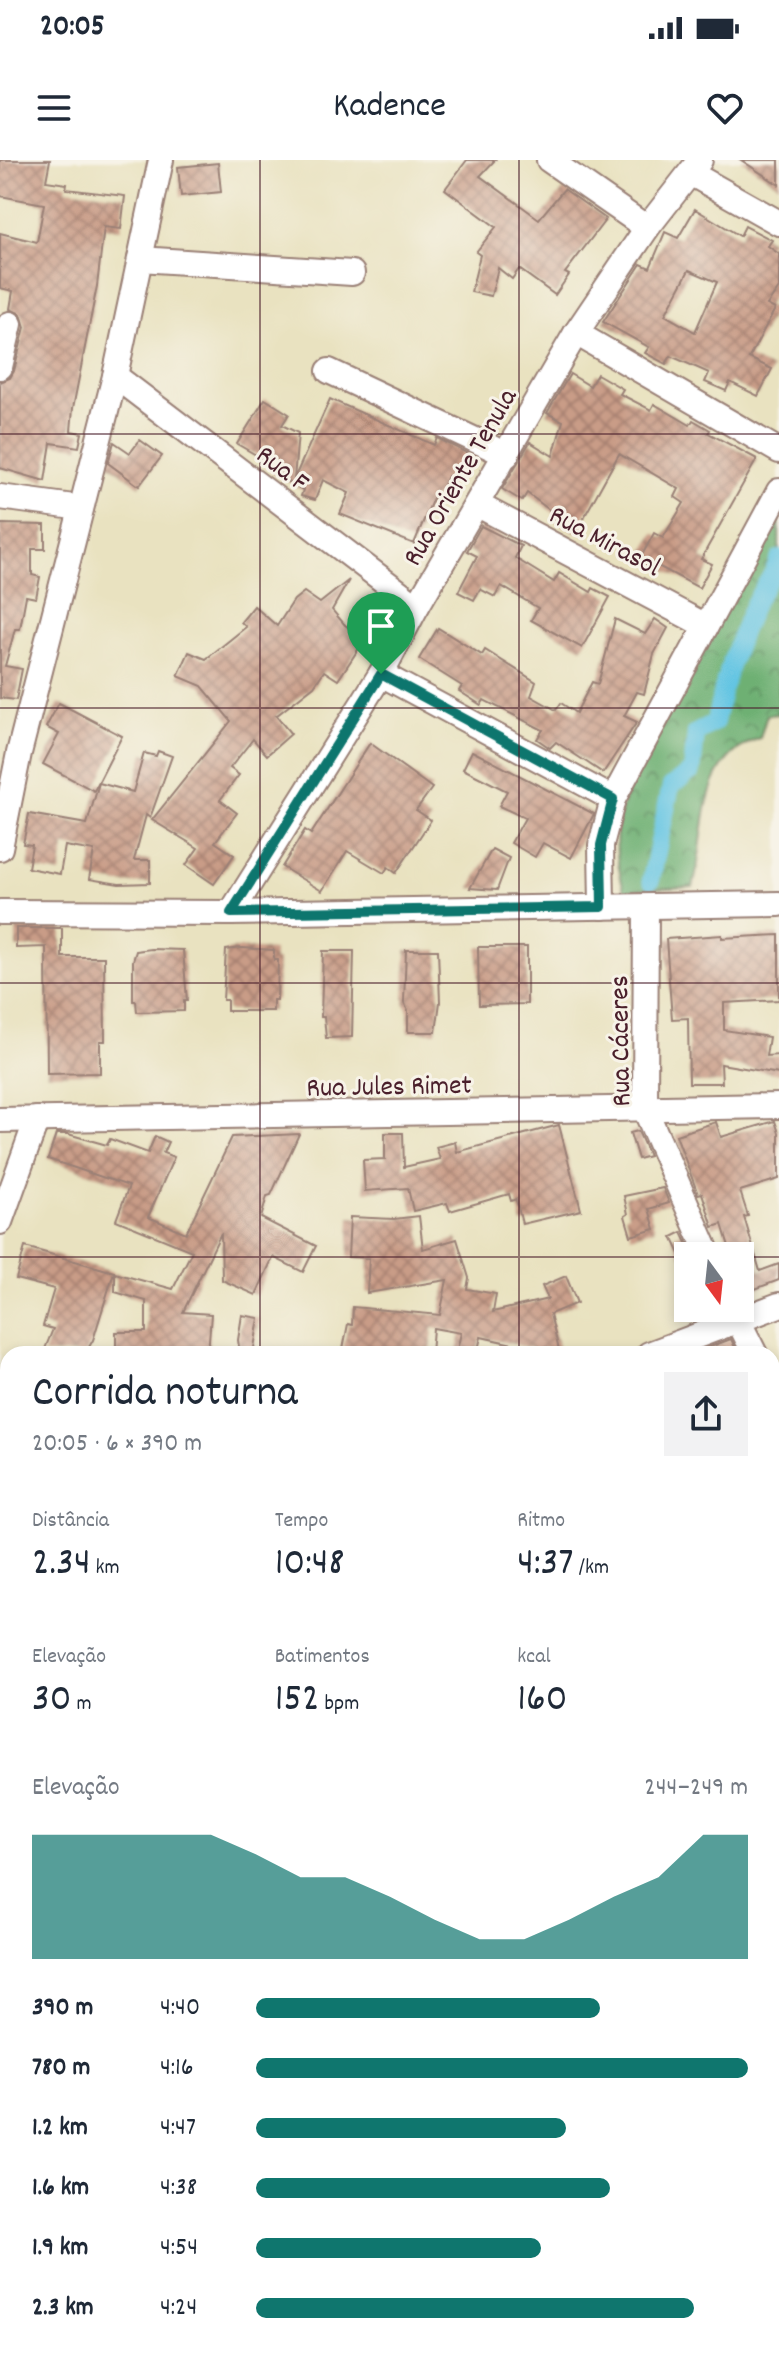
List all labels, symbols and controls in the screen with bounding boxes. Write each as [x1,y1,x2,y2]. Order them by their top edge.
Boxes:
text: 20:05 [40,7,105,50]
text: Kadence [333,82,446,134]
icon: menu [32,86,76,130]
icon: heart [703,86,747,130]
street label: Rua Oriente Tenula [395,381,530,575]
street label: Rua F [246,438,316,505]
street label: Rua Mirasol [541,497,667,590]
pin [347,592,415,674]
icon: arrive [359,604,403,648]
street label: Rua Cáceres [602,975,644,1107]
street label: Rua Jules Rimet [306,1068,472,1110]
north arrow [674,1242,754,1322]
map controls [674,1242,754,1322]
text: Corrida noturna [32,1364,298,1427]
button: share [664,1372,748,1456]
text: 20:05 · 6 × 390 m [32,1426,202,1463]
text: Distância [32,1506,109,1537]
text: Tempo [275,1506,328,1537]
text: Ritmo [517,1506,565,1537]
text: 2.34 [32,1537,90,1594]
text: 10:48 [275,1537,345,1594]
text: 4:37 [517,1537,574,1594]
text: km [90,1553,120,1584]
text: /km [574,1553,609,1584]
text: Elevação [32,1642,106,1673]
text: Batimentos [275,1642,370,1673]
text: kcal [517,1642,551,1673]
text: 30 [32,1673,72,1730]
text: 152 [275,1673,319,1730]
text: 160 [517,1673,568,1730]
text: m [72,1689,92,1720]
text: bpm [319,1689,359,1720]
text: Elevação [32,1770,119,1807]
text: 244–249 m [644,1770,748,1807]
text: 390 m [32,1990,93,2027]
text: 4:40 [160,1990,200,2027]
text: 780 m [32,2050,90,2087]
text: 4:16 [160,2050,194,2087]
text: 1.2 km [32,2110,88,2147]
text: 4:47 [160,2110,196,2147]
text: 1.6 km [32,2170,89,2207]
text: 4:38 [160,2170,197,2207]
text: 1.9 km [32,2230,88,2267]
text: 4:54 [160,2230,198,2267]
text: 2.3 km [32,2290,94,2327]
text: 4:24 [160,2290,197,2327]

